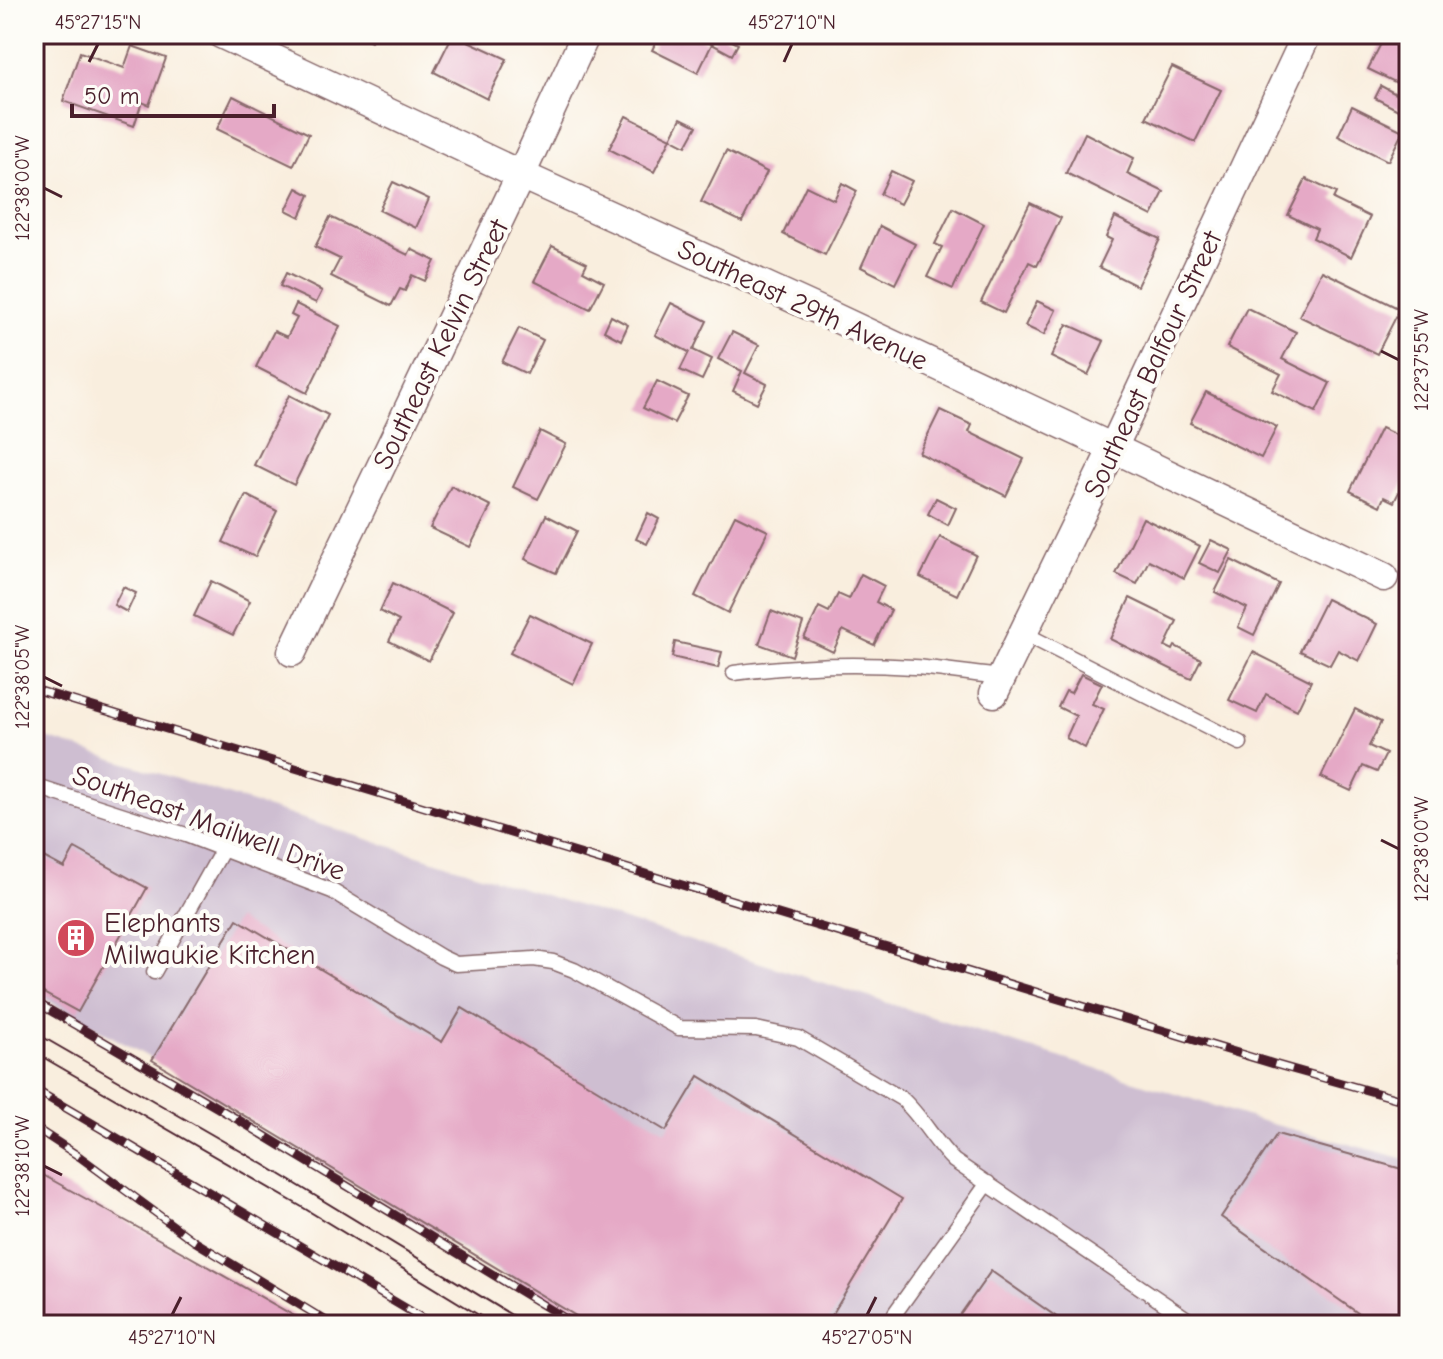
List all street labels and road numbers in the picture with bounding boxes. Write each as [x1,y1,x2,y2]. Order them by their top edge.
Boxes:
street label: Southeast Kelvin Street [366,213,516,475]
street label: Southeast Balfour Street [1077,225,1229,503]
street label: Southeast 29th Avenue [672,233,933,377]
street label: Southeast Mailwell Drive [68,759,349,887]

